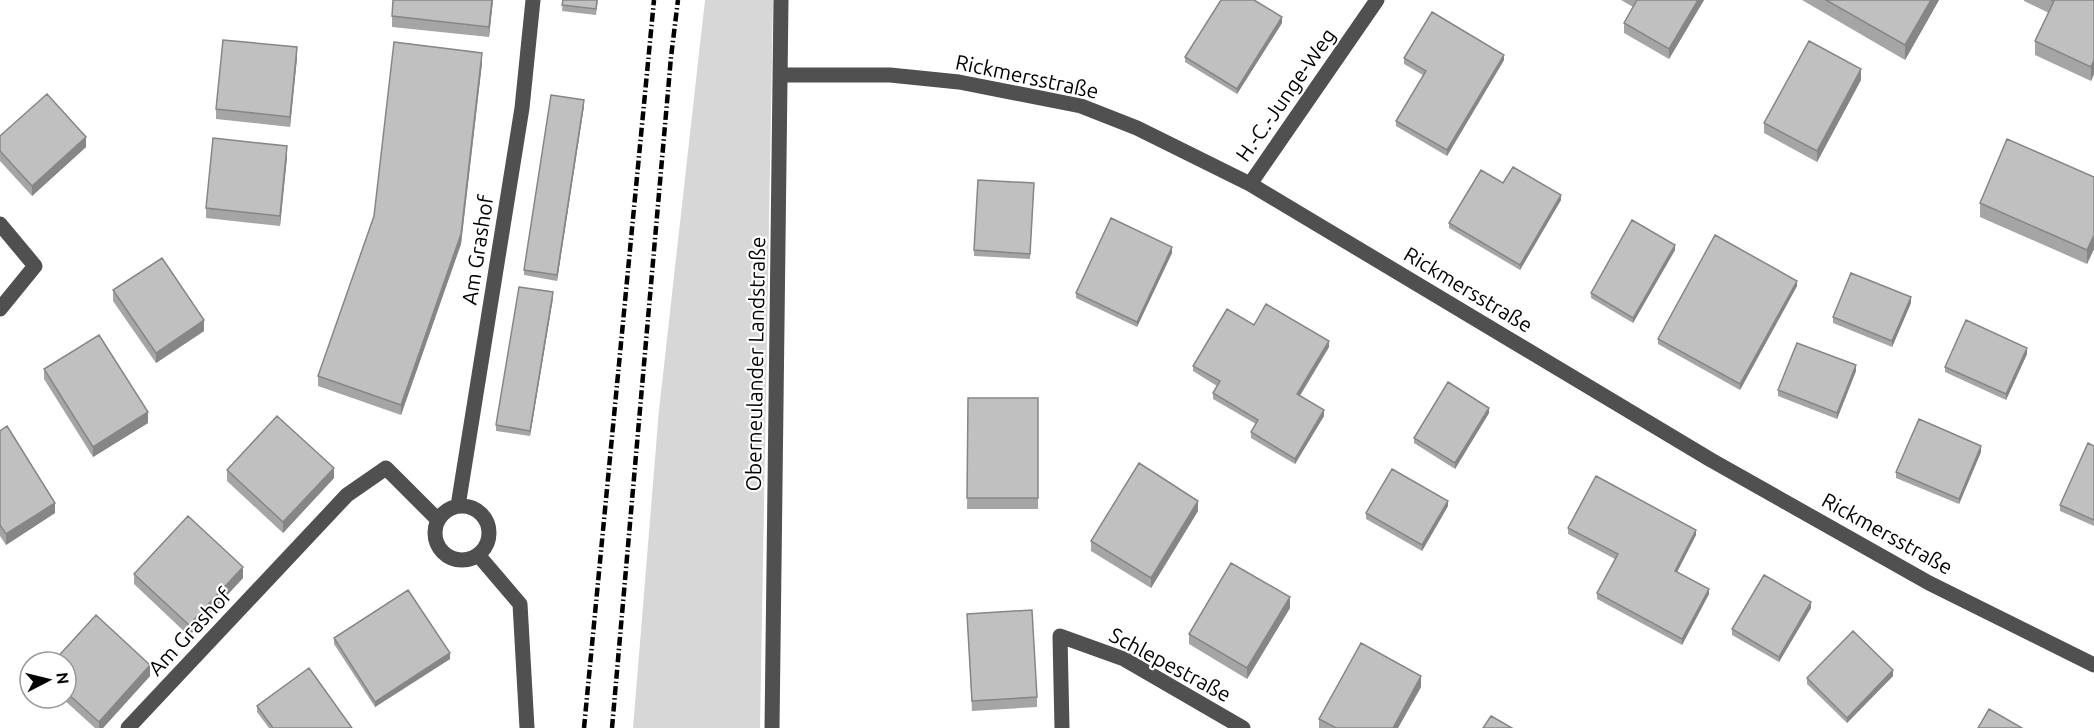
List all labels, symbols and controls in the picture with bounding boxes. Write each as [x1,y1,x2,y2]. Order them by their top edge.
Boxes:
street label: H.-C.-Junge-Weg [1230,23,1340,166]
street label: Rickmersstraße [953,49,1101,103]
street label: Am Grashof [457,192,498,306]
street label: Oberneulander Landstraße [741,236,769,492]
street label: Rickmersstraße [1400,241,1537,337]
street label: Rickmersstraße [1818,487,1957,579]
street label: Am Grashof [143,582,236,680]
street label: Schlepestraße [1106,622,1235,706]
north arrow [18,650,78,710]
text: N [53,671,73,685]

